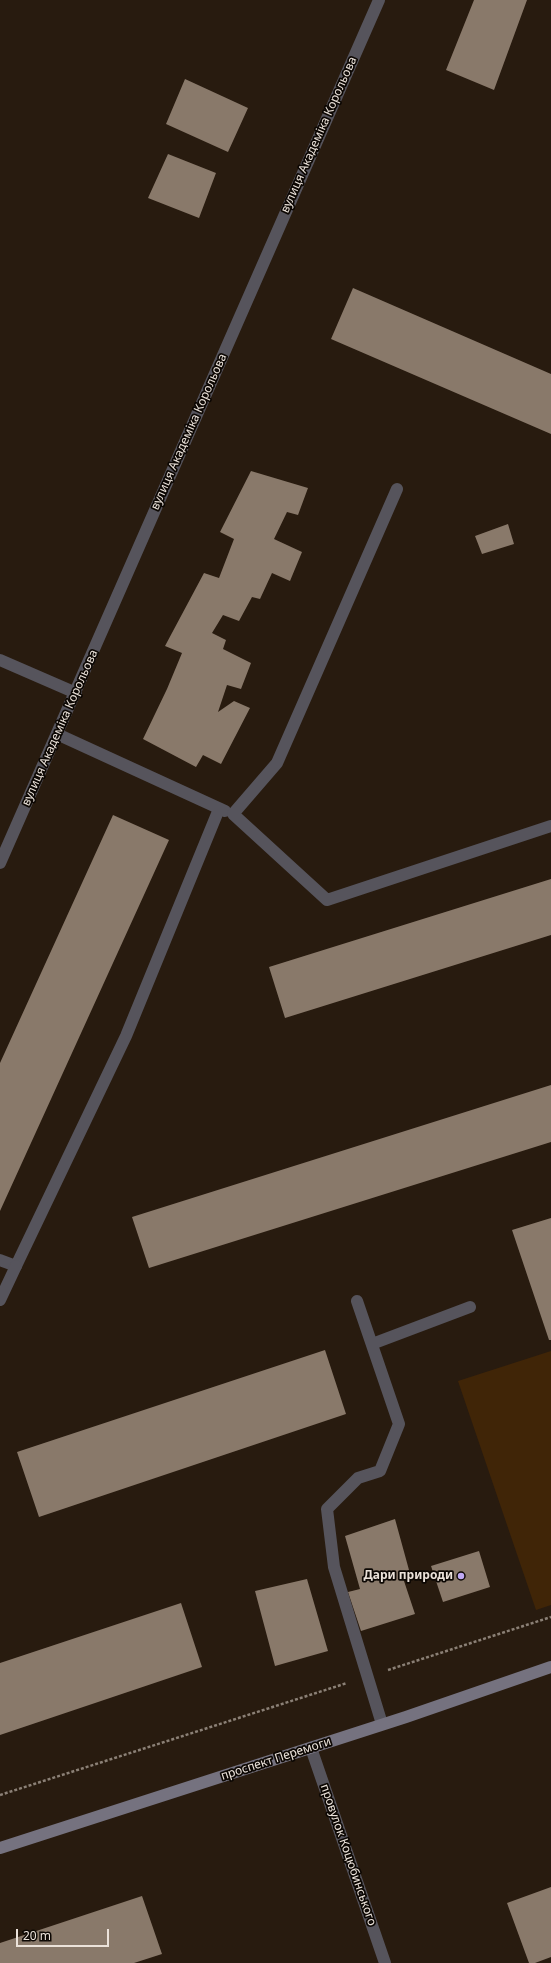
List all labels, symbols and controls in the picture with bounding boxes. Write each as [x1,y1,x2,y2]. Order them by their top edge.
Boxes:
street label: вулиця Академіка Корольова [278,55,360,215]
street label: вулиця Академіка Корольова [148,352,230,512]
street label: вулиця Академіка Корольова [19,648,101,808]
place label: Дари природи [364,1569,453,1583]
marker: Дари природи [456,1571,466,1581]
street label: проспект Перемоги [219,1734,333,1784]
street label: провулок Коцюбинського [317,1782,379,1928]
scale bar [18,1921,111,1947]
text: 20 m [23,1927,51,1944]

